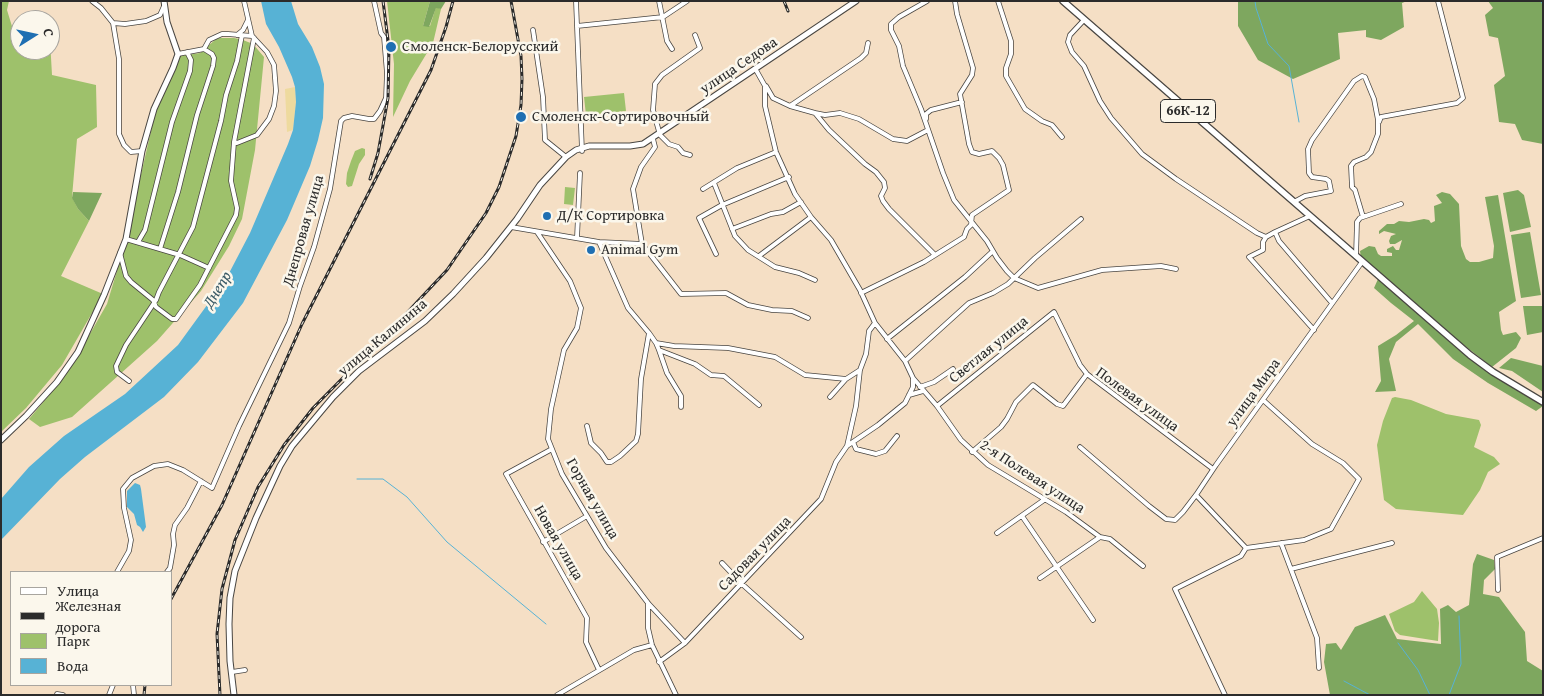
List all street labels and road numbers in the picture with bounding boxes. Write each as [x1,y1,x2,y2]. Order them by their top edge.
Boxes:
street label: улица Седова [697,34,781,98]
road number: 66К-12 [1160,100,1216,122]
street label: Днепровая улица [279,173,329,289]
street label: улица Калинина [335,295,431,381]
street label: Светлая улица [946,313,1032,387]
street label: улица Мира [1223,355,1285,431]
street label: Полевая улица [1092,364,1182,436]
street label: 2-я Полевая улица [976,436,1088,518]
street label: Горная улица [562,455,622,543]
street label: Новая улица [529,502,587,584]
street label: Садовая улица [715,513,795,595]

